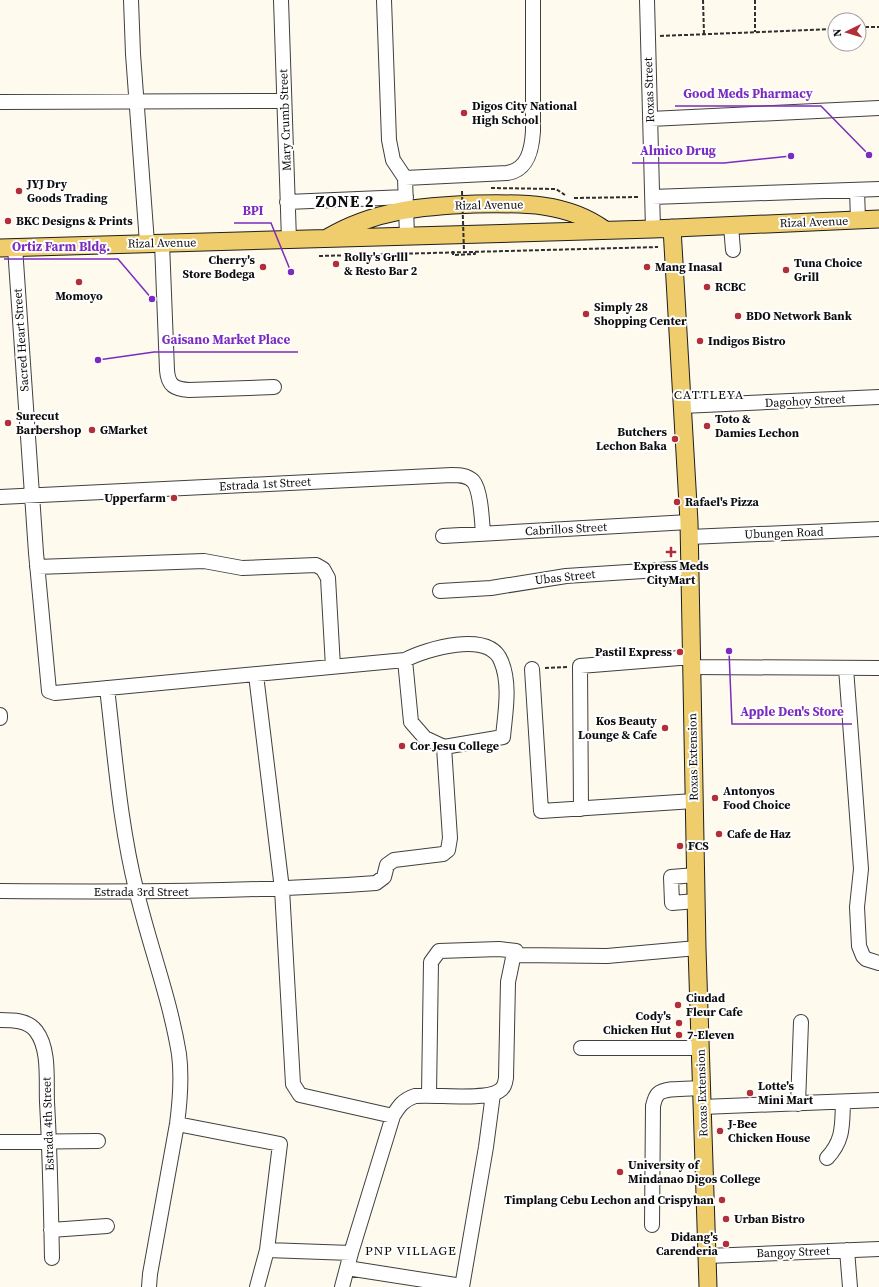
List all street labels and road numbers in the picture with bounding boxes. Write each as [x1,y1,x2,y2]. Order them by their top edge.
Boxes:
street label: Roxas Street [640,57,658,123]
street label: Mary Crumb Street [275,69,295,171]
street label: Rizal Avenue [454,196,524,214]
street label: Rizal Avenue [779,213,849,231]
street label: Rizal Avenue [127,234,197,252]
street label: Sacred Heart Street [9,288,33,392]
street label: Dagohoy Street [764,391,846,411]
street label: Estrada 1st Street [219,474,311,494]
street label: Cabrillos Street [525,519,607,539]
street label: Ubungen Road [744,524,824,542]
street label: Ubas Street [534,566,596,588]
street label: Roxas Extension [684,713,702,801]
street label: Estrada 3rd Street [94,884,188,900]
street label: Roxas Extension [692,1049,712,1137]
street label: Estrada 4th Street [38,1077,58,1171]
street label: Bangoy Street [756,1243,830,1261]

